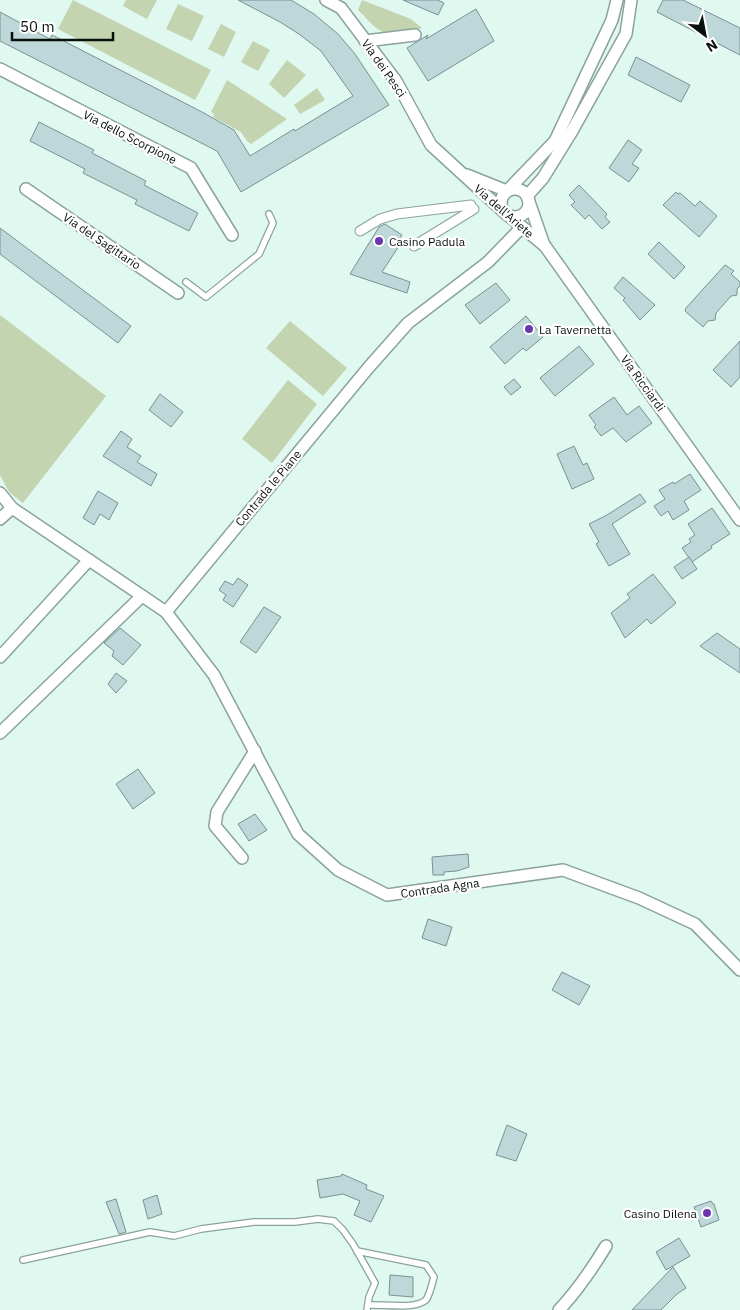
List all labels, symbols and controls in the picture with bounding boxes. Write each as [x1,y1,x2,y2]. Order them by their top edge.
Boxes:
scale bar [12,10,114,42]
north arrow [680,10,730,60]
text: 50 m [20,17,55,36]
street label: Via dei Pesci [359,36,409,100]
text: N [703,36,721,56]
street label: Via dello Scorpione [81,107,180,167]
street label: Via dell'Ariete [471,181,537,241]
street label: Via del Sagittario [60,209,144,273]
place label: Casino Padula [389,234,466,249]
marker: Casino Padula [373,235,385,247]
place label: La Tavernetta [539,322,612,337]
marker: La Tavernetta [523,323,535,335]
street label: Via Ricciardi [618,352,668,414]
street label: Contrada le Piane [232,447,305,529]
street label: Contrada Agna [400,875,481,901]
place label: Casino Dilena [624,1206,698,1221]
marker: Casino Dilena [701,1207,713,1219]

